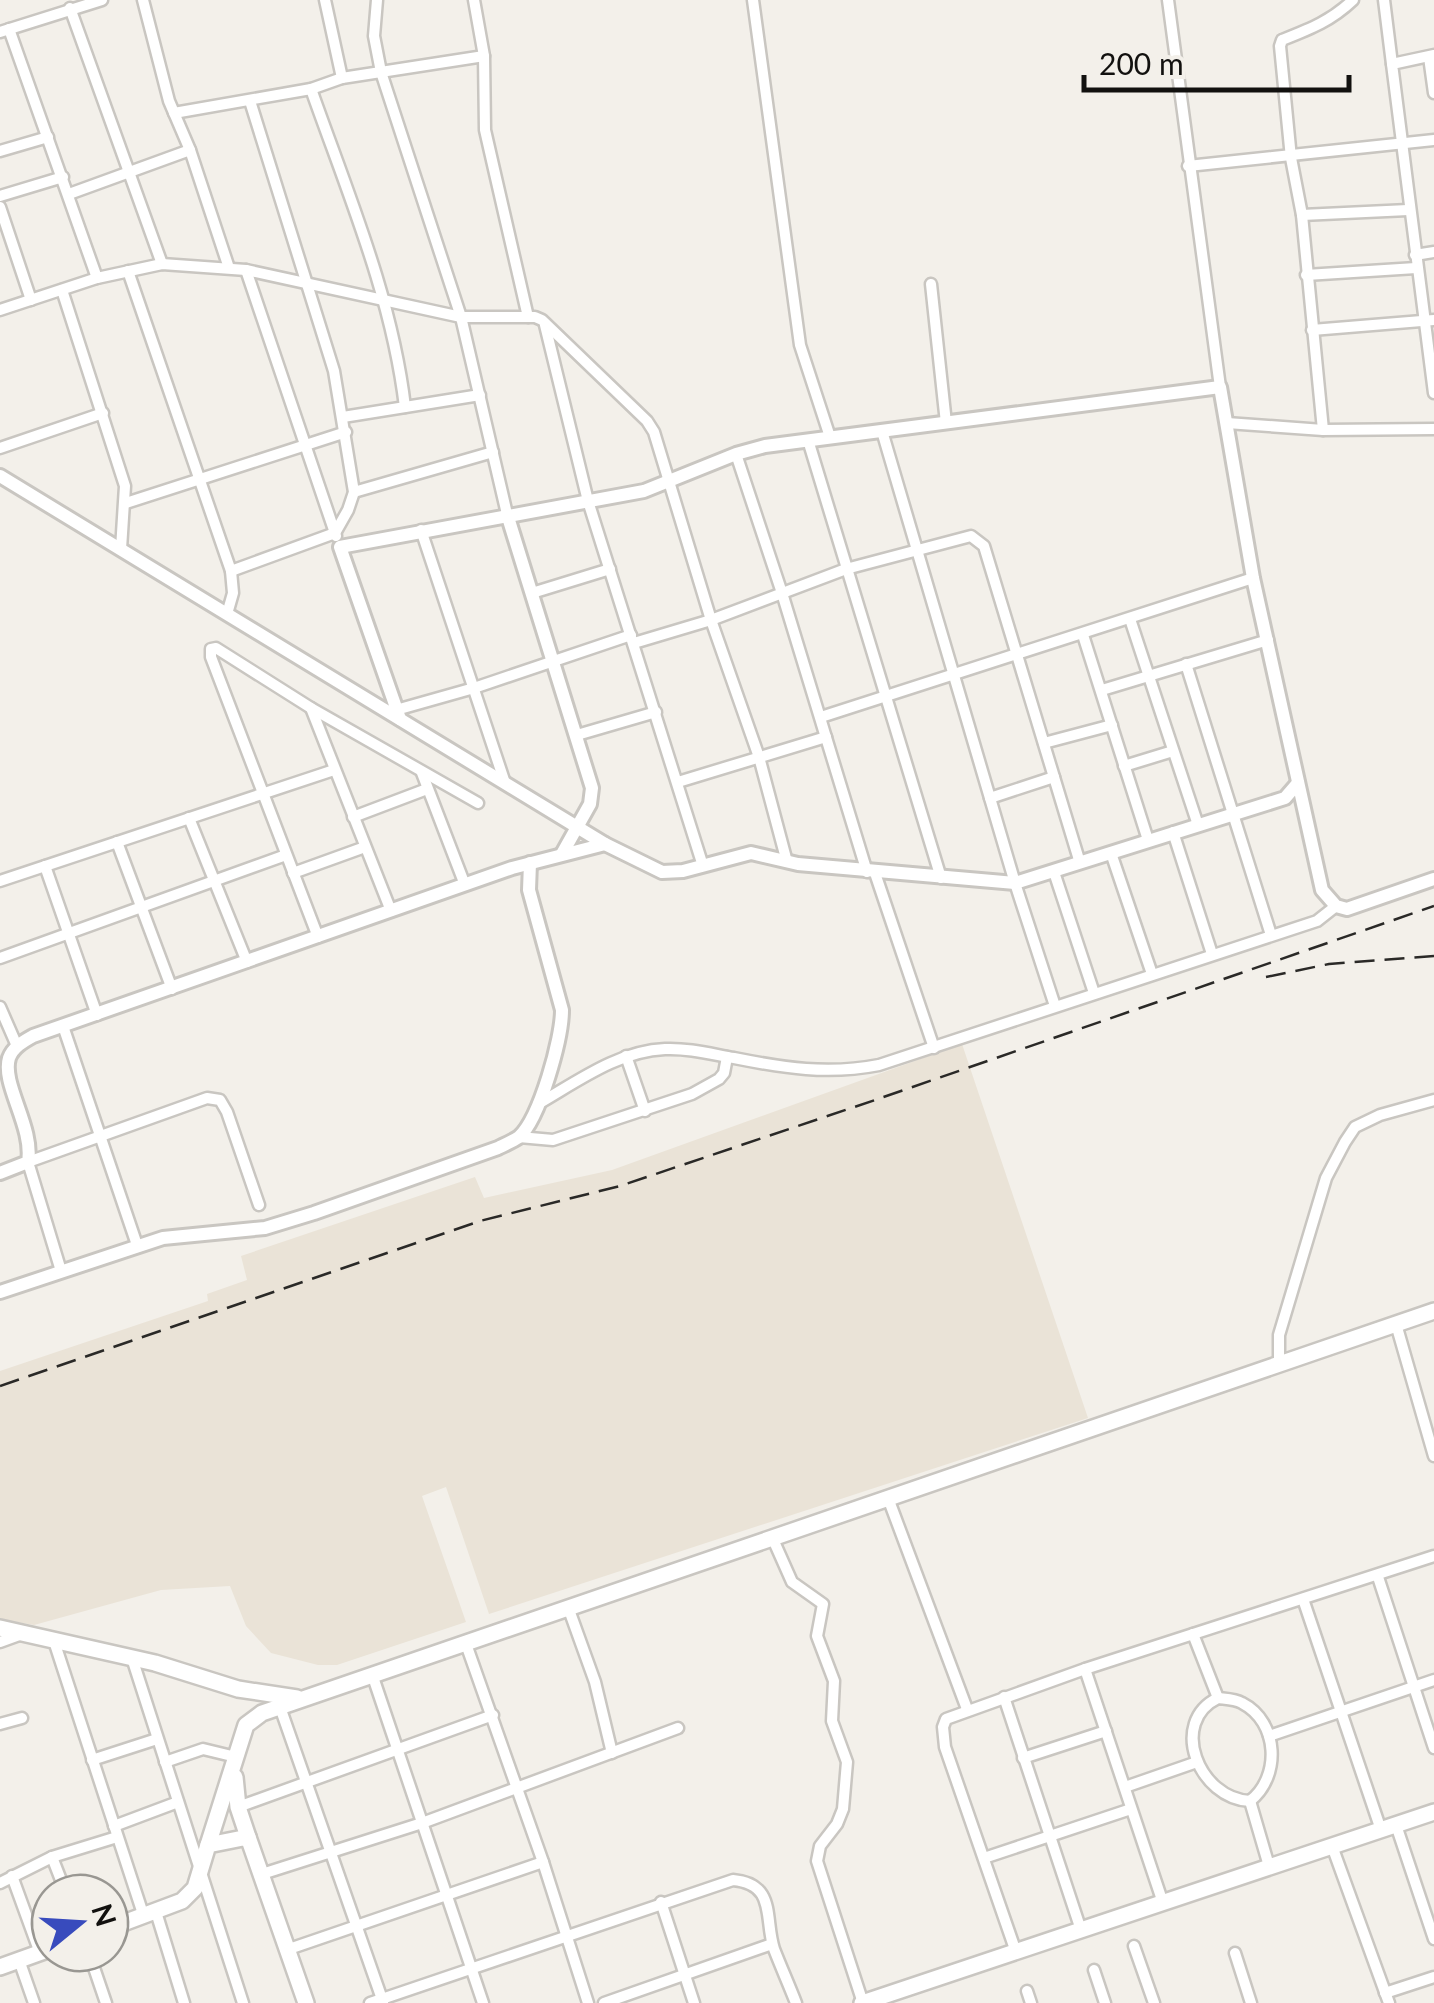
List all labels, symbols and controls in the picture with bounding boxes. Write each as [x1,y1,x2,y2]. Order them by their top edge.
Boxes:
scale bar [1084,30,1349,92]
text: 200 m [1099,45,1184,81]
north arrow [30,1873,130,1973]
text: N [85,1899,124,1930]

